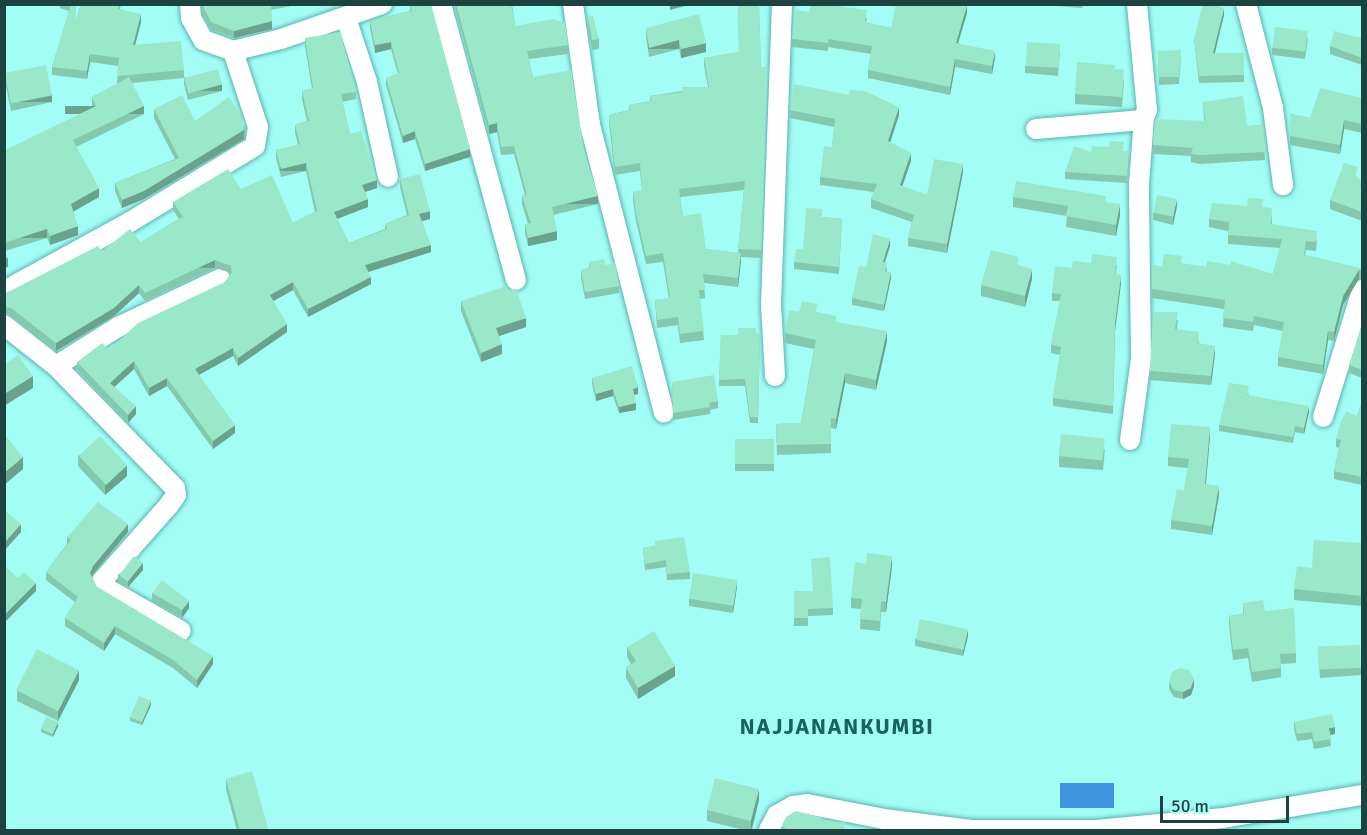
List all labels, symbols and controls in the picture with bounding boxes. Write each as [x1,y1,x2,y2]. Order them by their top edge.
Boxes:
district label: NAJJANANKUMBI [740,714,934,740]
scale bar [1163,784,1292,822]
text: 50 m [1171,795,1209,817]

